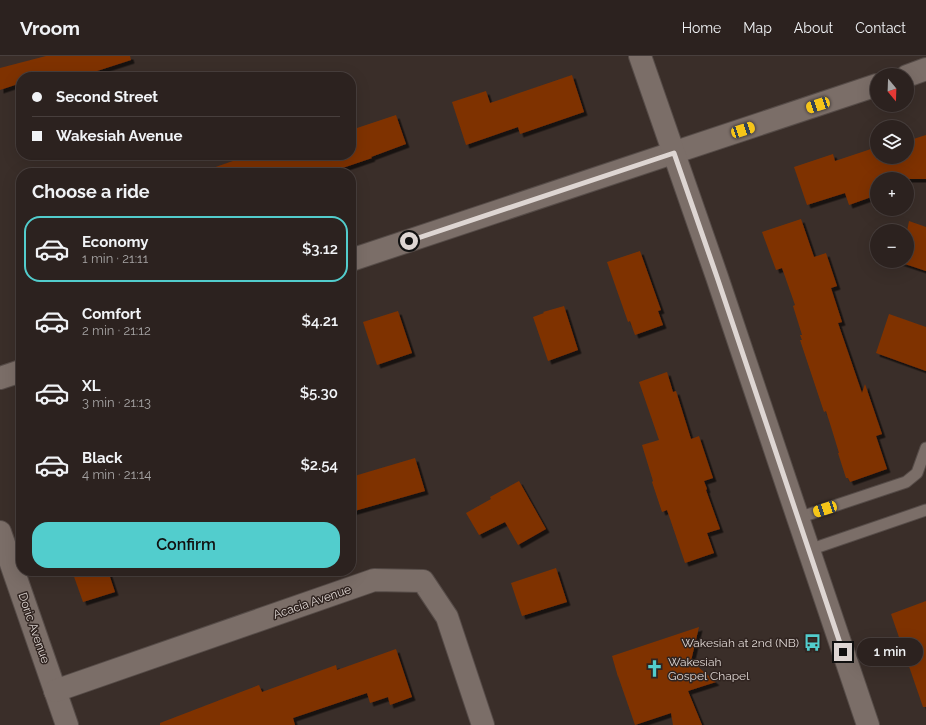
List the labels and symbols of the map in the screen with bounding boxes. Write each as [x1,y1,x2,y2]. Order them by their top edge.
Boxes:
north arrow [870,68,914,112]
car [805,96,831,114]
car [730,121,756,139]
route start [400,232,418,250]
car [812,500,838,518]
street label: Acacia Avenue [271,582,353,622]
street label: Doric Avenue [15,591,53,665]
bus stop icon: Wakesiah at 2nd (NB) [802,633,822,653]
place label: Wakesiah at 2nd (NB) [681,636,799,650]
callout: 1 min [857,638,923,666]
route end [834,643,852,661]
place label: Wakesiah Gospel Chapel [668,655,750,683]
church icon: Wakesiah Gospel Chapel [645,659,665,679]

